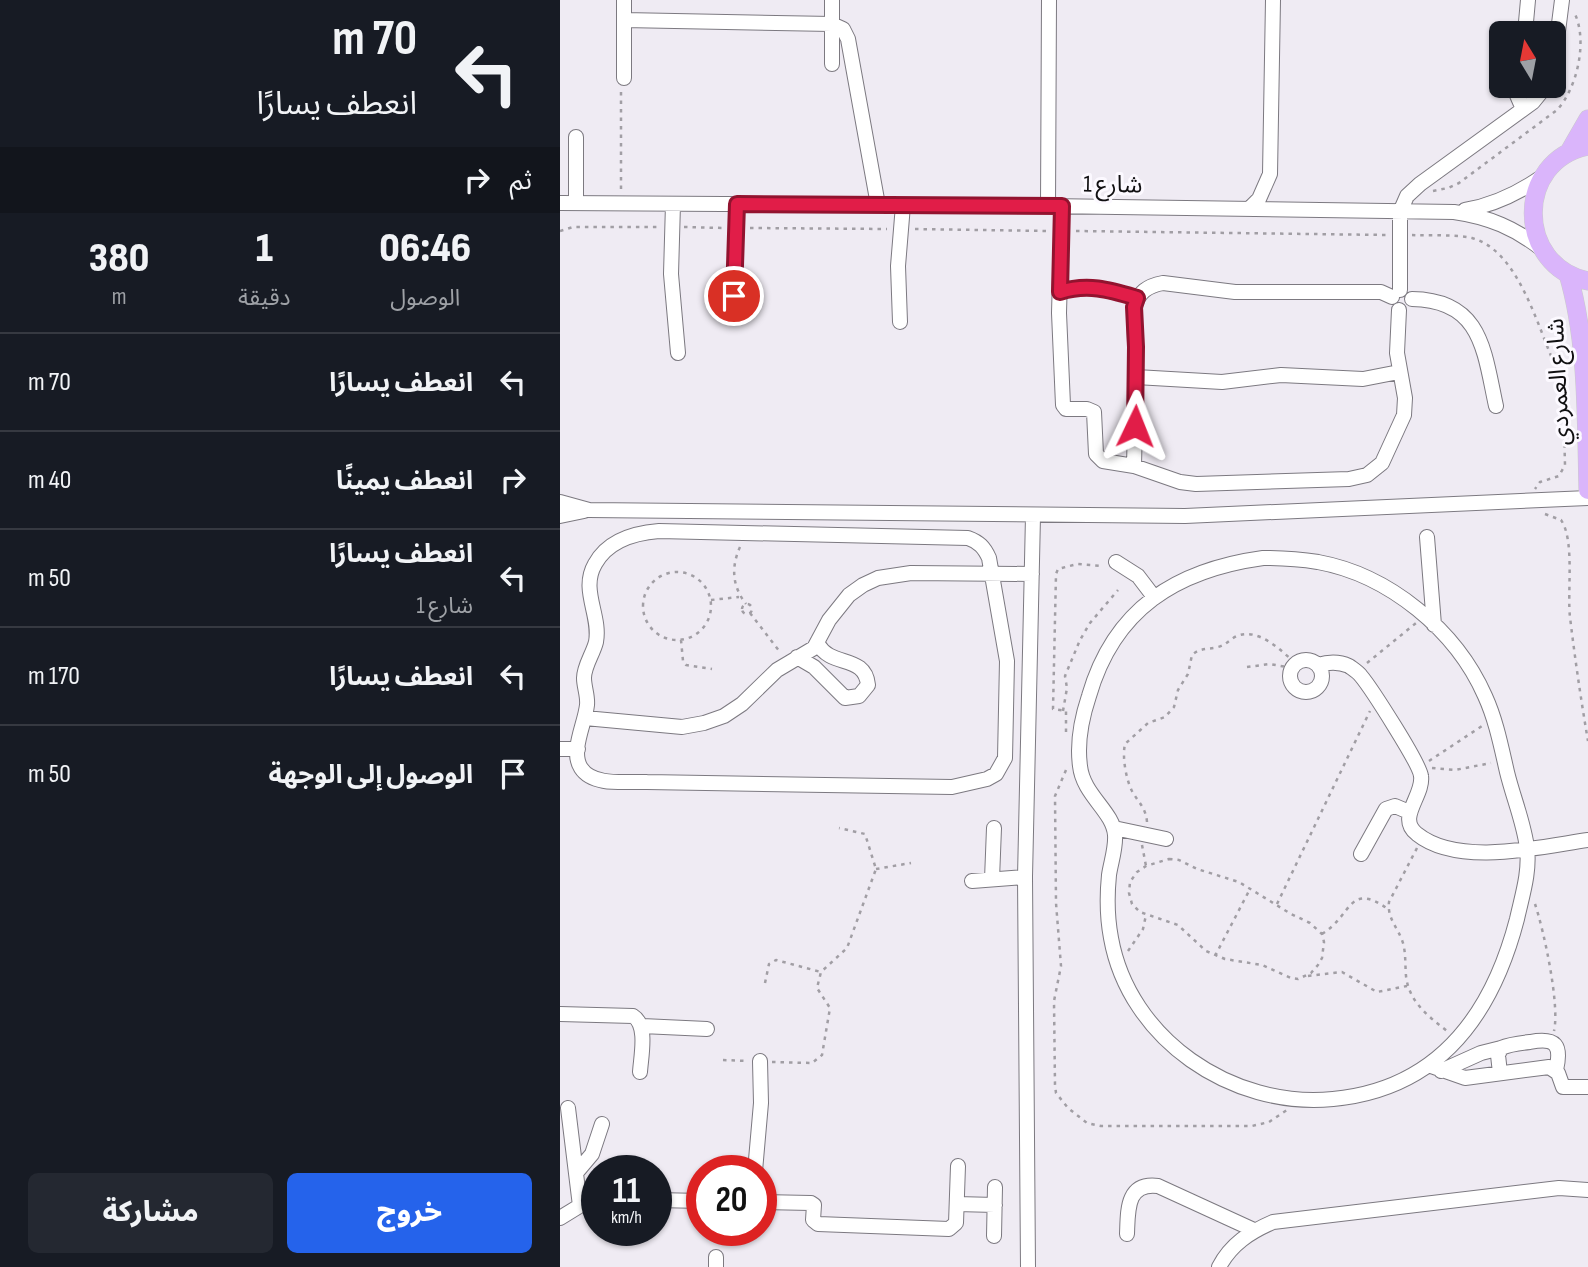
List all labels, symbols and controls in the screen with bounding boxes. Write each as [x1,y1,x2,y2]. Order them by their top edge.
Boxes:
text: 70 m [332,10,417,69]
north arrow [1489,21,1566,98]
map controls [1489,21,1566,98]
icon: left [441,28,532,119]
text: انعطف يسارًا [257,85,417,124]
icon: right [458,161,496,199]
text: ثم [510,166,532,197]
street label: شارع 1 [1083,169,1143,202]
text: 1 [256,223,273,274]
text: 06:46 [379,223,471,274]
text: 380 [89,233,149,284]
pin [704,266,764,326]
icon: arrive [715,277,753,315]
text: m [112,283,126,311]
text: دقيقة [238,284,291,312]
text: الوصول [390,284,460,312]
street label: شارع العمردي [1541,317,1580,446]
icon: left [494,363,532,401]
text: 70 m [28,367,71,398]
text: انعطف يسارًا [329,368,473,399]
position arrow [1098,389,1172,463]
icon: right [494,461,532,499]
text: 40 m [28,465,71,496]
text: انعطف يمينًا [336,466,473,497]
text: انعطف يسارًا [329,539,473,570]
icon: left [494,559,532,597]
text: 50 m [28,563,71,594]
text: شارع 1 [416,592,473,620]
icon: left [494,657,532,695]
text: 170 m [28,661,80,692]
text: انعطف يسارًا [329,662,473,693]
icon: arrive [494,755,532,793]
text: 50 m [28,759,71,790]
text: الوصول إلى الوجهة [269,760,473,791]
speed limit sign: 20 [686,1155,777,1246]
text: 11 [613,1170,640,1213]
button: مشاركة [28,1173,273,1253]
button: خروج [287,1173,532,1253]
text: km/h [611,1207,642,1228]

